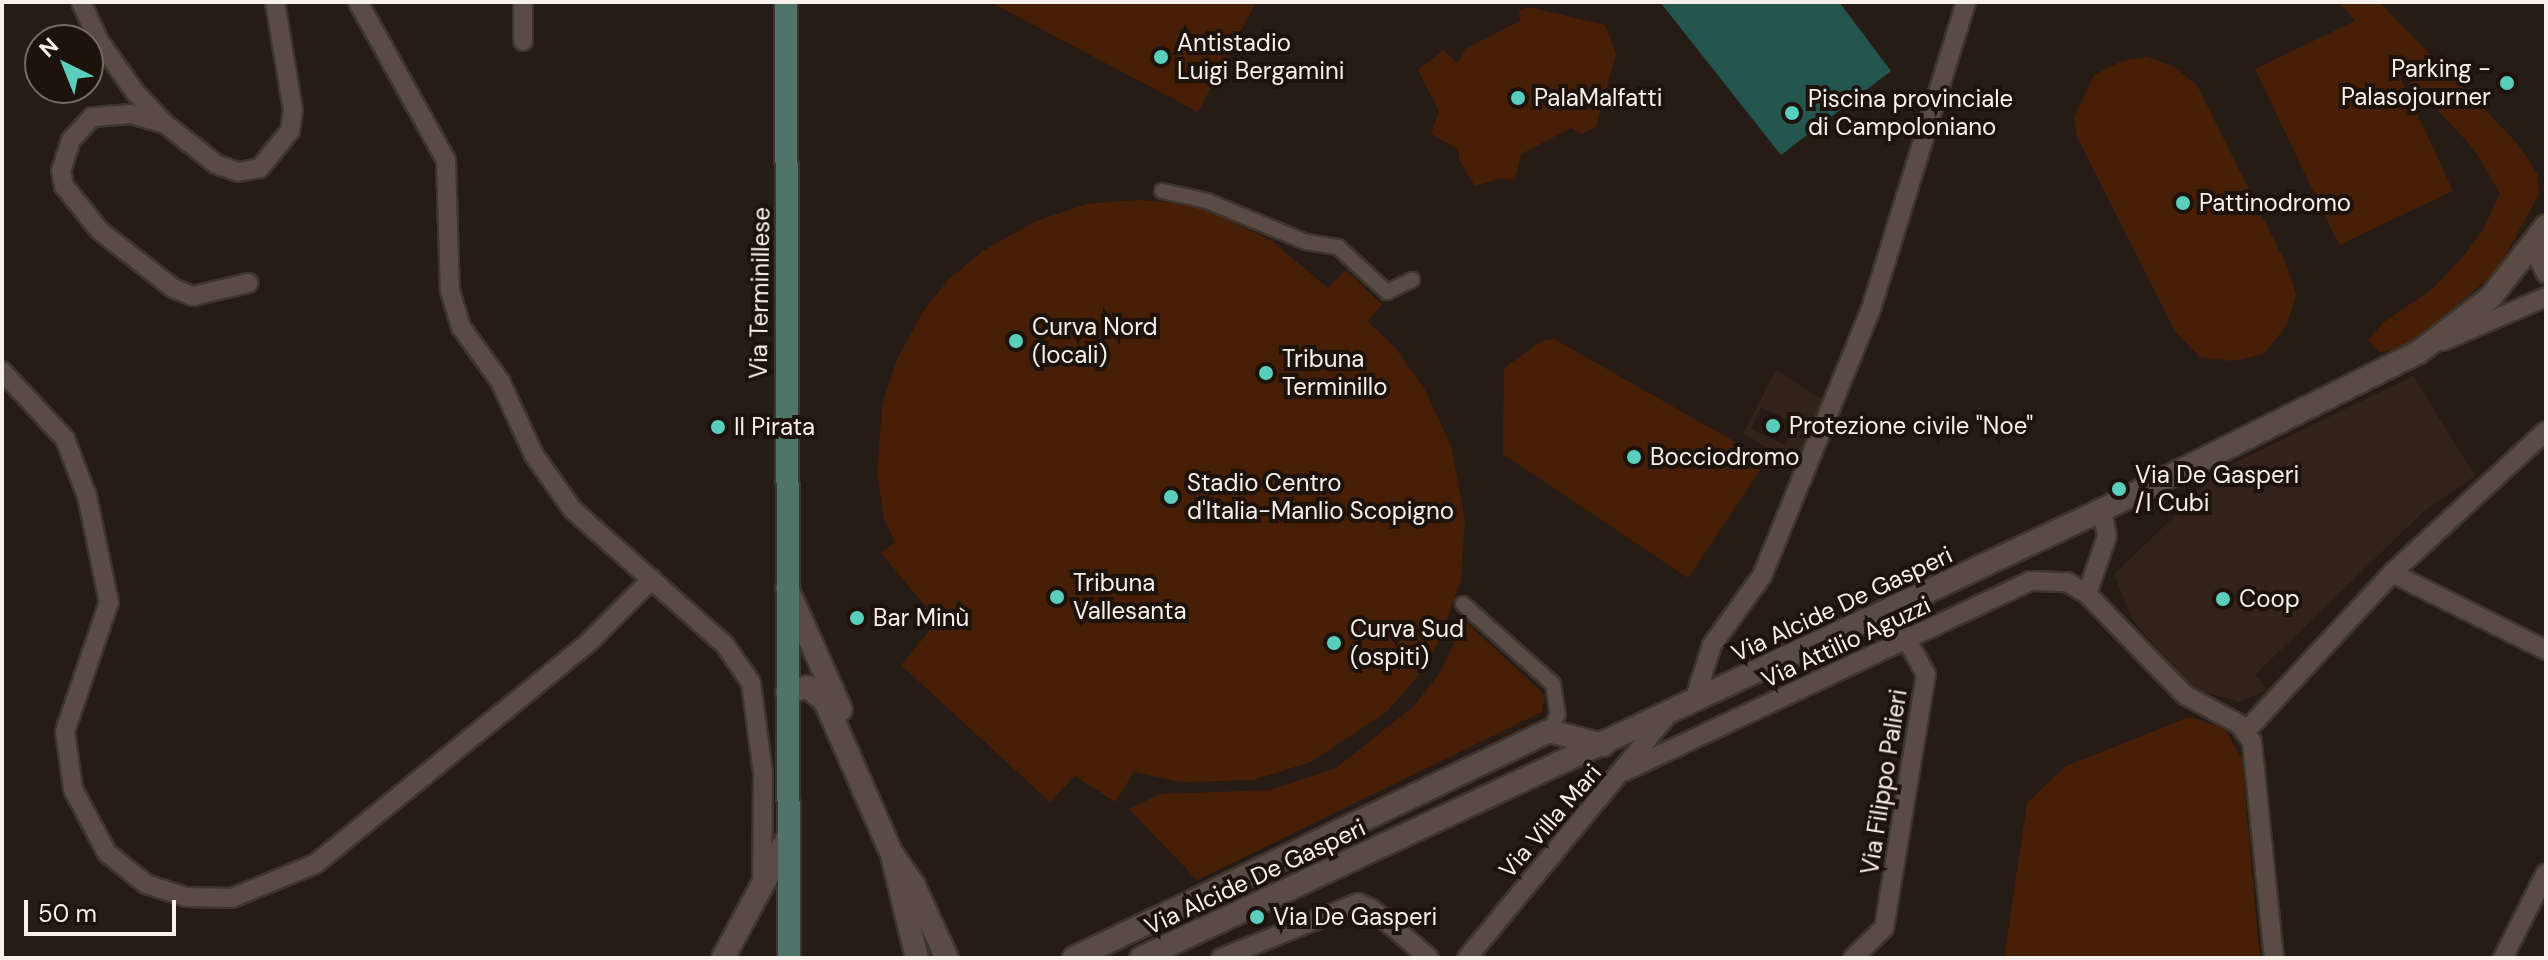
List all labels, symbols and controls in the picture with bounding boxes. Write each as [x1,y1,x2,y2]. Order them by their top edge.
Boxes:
north arrow [24,24,104,104]
place label: Antistadio Luigi Bergamini [1177,29,1345,85]
text: N [33,31,64,64]
marker: Antistadio Luigi Bergamini [1152,48,1170,66]
place label: Parking - Palasojourner [2341,55,2491,111]
marker: Parking - Palasojourner [2498,74,2516,92]
place label: PalaMalfatti [1534,84,1662,112]
place label: Piscina provinciale di Campoloniano [1808,85,2013,141]
marker: PalaMalfatti [1509,89,1527,107]
marker: Piscina provinciale di Campoloniano [1783,104,1801,122]
place label: Pattinodromo [2199,189,2351,217]
marker: Pattinodromo [2174,194,2192,212]
street label: Via Terminillese [744,207,776,379]
place label: Curva Nord (locali) [1032,313,1158,369]
marker: Curva Nord (locali) [1007,332,1025,350]
place label: Tribuna Terminillo [1282,345,1387,401]
marker: Tribuna Terminillo [1257,364,1275,382]
place label: Protezione civile "Noe" [1789,412,2033,440]
place label: Il Pirata [734,413,815,441]
marker: Protezione civile "Noe" [1764,417,1782,435]
marker: Il Pirata [709,418,727,436]
place label: Bocciodromo [1650,443,1799,471]
marker: Bocciodromo [1625,448,1643,466]
place label: Via De Gasperi /I Cubi [2135,461,2299,517]
place label: Stadio Centro d'Italia-Manlio Scopigno [1187,469,1454,525]
marker: Via De Gasperi /I Cubi [2110,480,2128,498]
marker: Stadio Centro d'Italia-Manlio Scopigno [1162,488,1180,506]
street label: Via Alcide De Gasperi [1727,540,1957,668]
place label: Tribuna Vallesanta [1073,569,1186,625]
place label: Coop [2239,585,2300,613]
marker: Tribuna Vallesanta [1048,588,1066,606]
street label: Via Attilio Aguzzi [1757,590,1935,694]
marker: Coop [2214,590,2232,608]
place label: Bar Minù [873,604,969,632]
marker: Bar Minù [848,609,866,627]
place label: Curva Sud (ospiti) [1350,615,1464,671]
marker: Curva Sud (ospiti) [1325,634,1343,652]
street label: Via Filippo Palieri [1855,687,1913,877]
street label: Via Villa Mari [1493,758,1607,884]
street label: Via Alcide De Gasperi [1140,813,1370,941]
scale bar [28,884,180,934]
text: 50 m [38,898,97,929]
place label: Via De Gasperi [1273,903,1437,931]
marker: Via De Gasperi [1248,908,1266,926]

